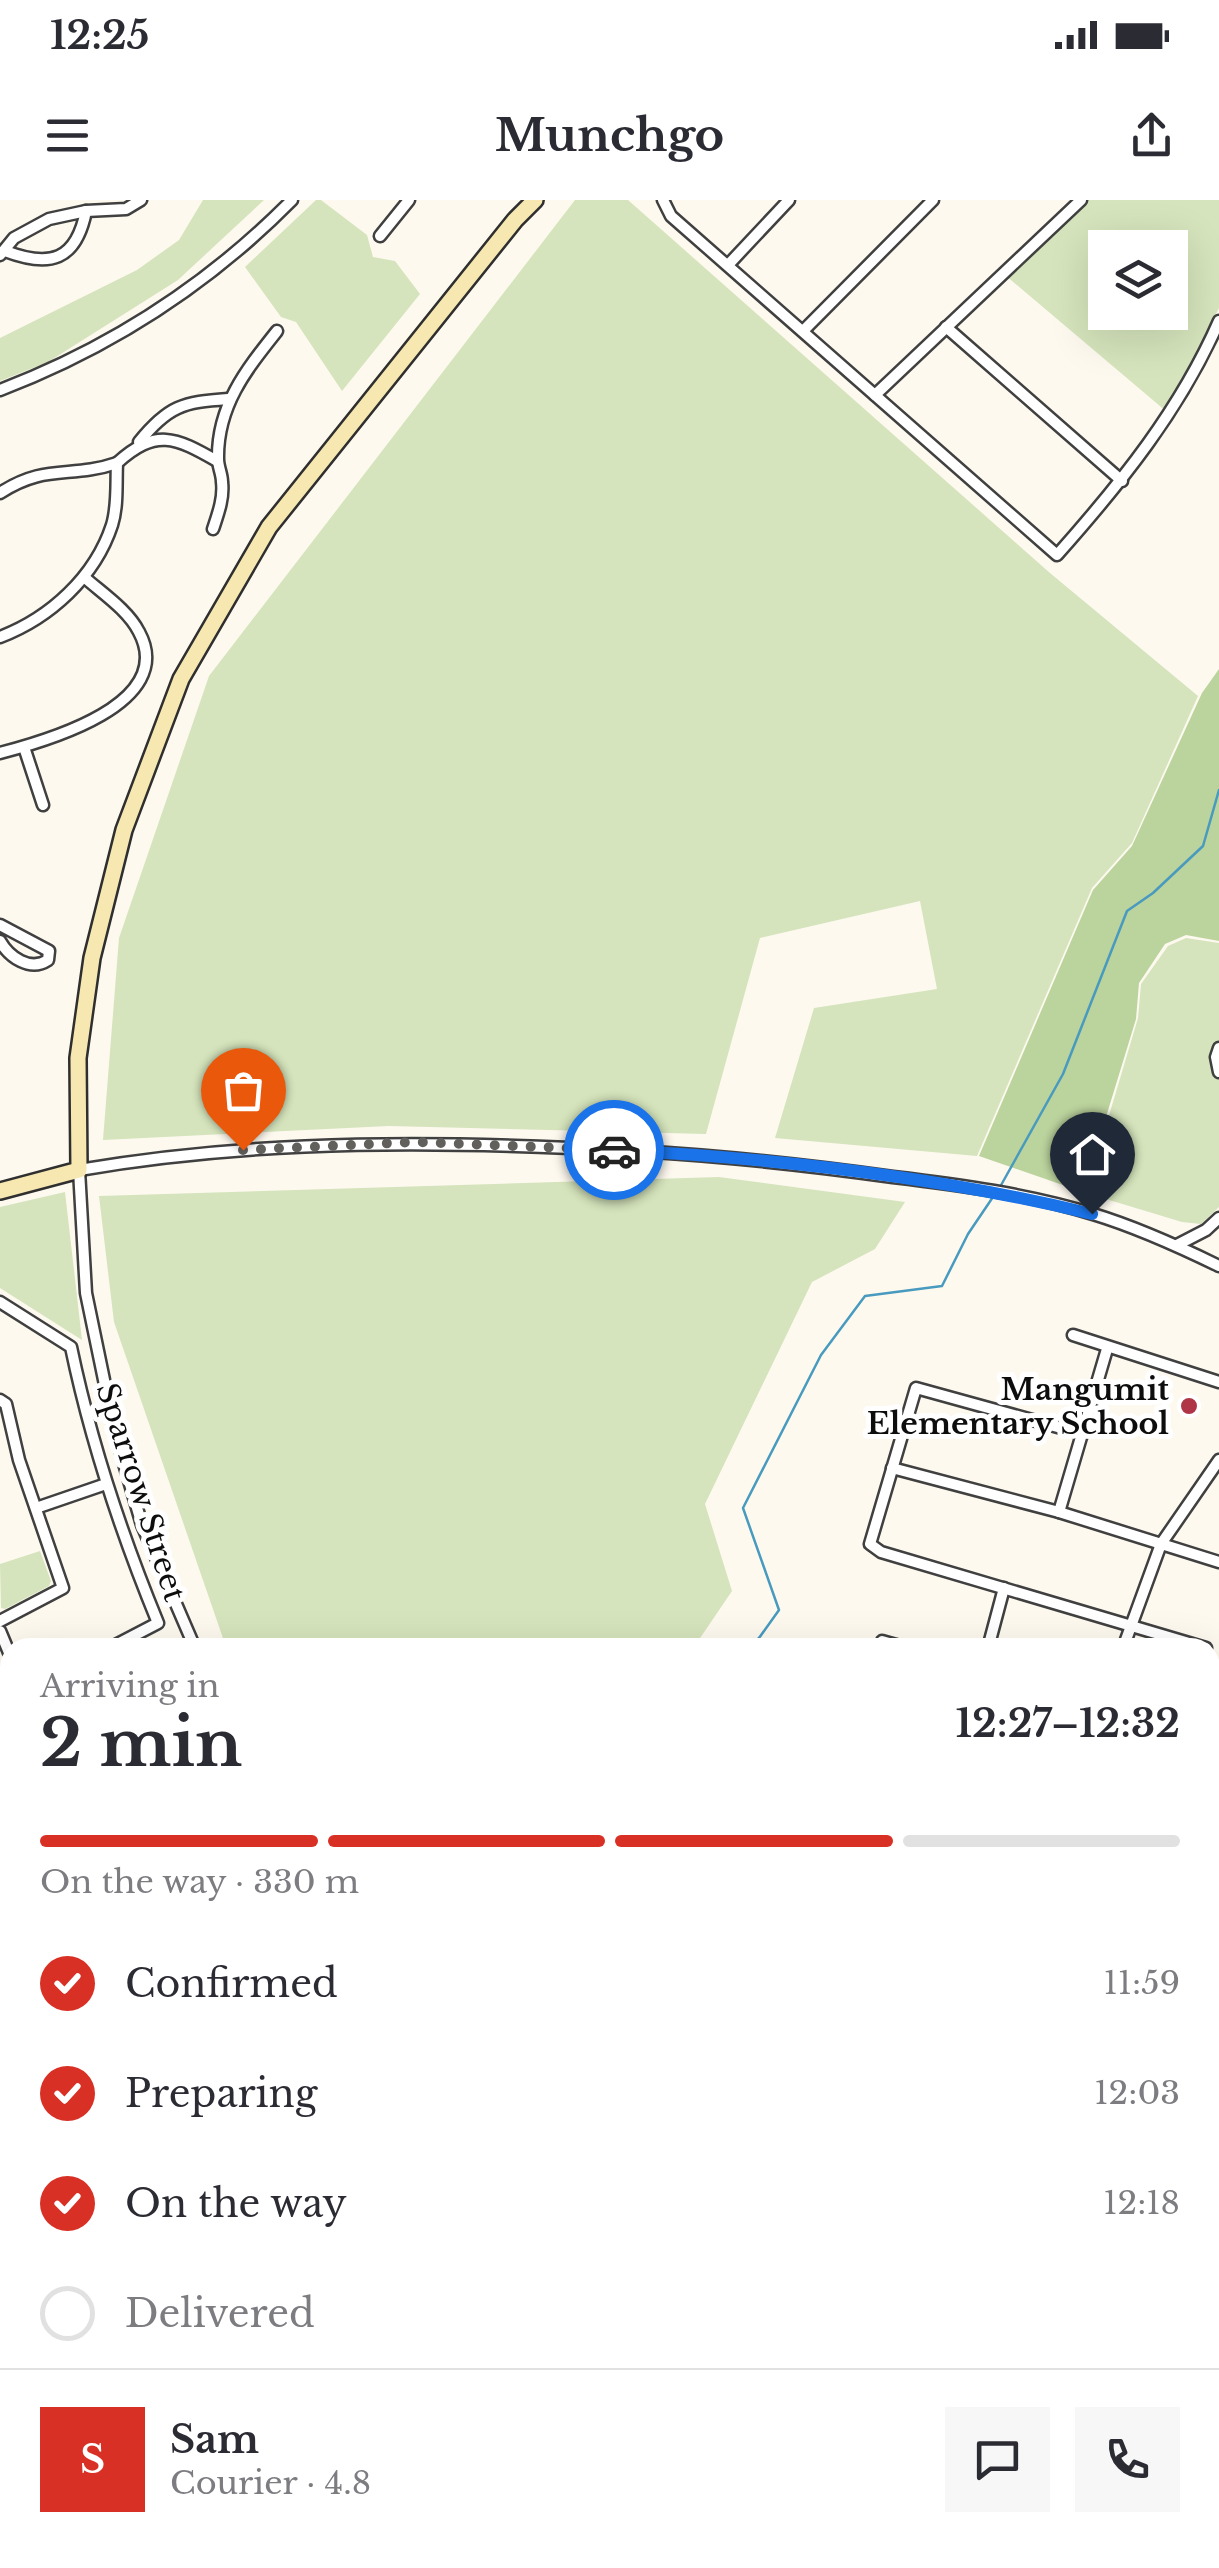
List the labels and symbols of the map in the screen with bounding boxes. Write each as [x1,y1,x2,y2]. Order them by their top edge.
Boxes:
pin [201,1048,286,1151]
courier [564,1100,664,1200]
pin [1050,1112,1135,1215]
place label: Mangumit Elementary School [867,1371,1170,1442]
street label: Sparrow Street [88,1378,194,1606]
marker: Mangumit Elementary School [1178,1395,1200,1417]

